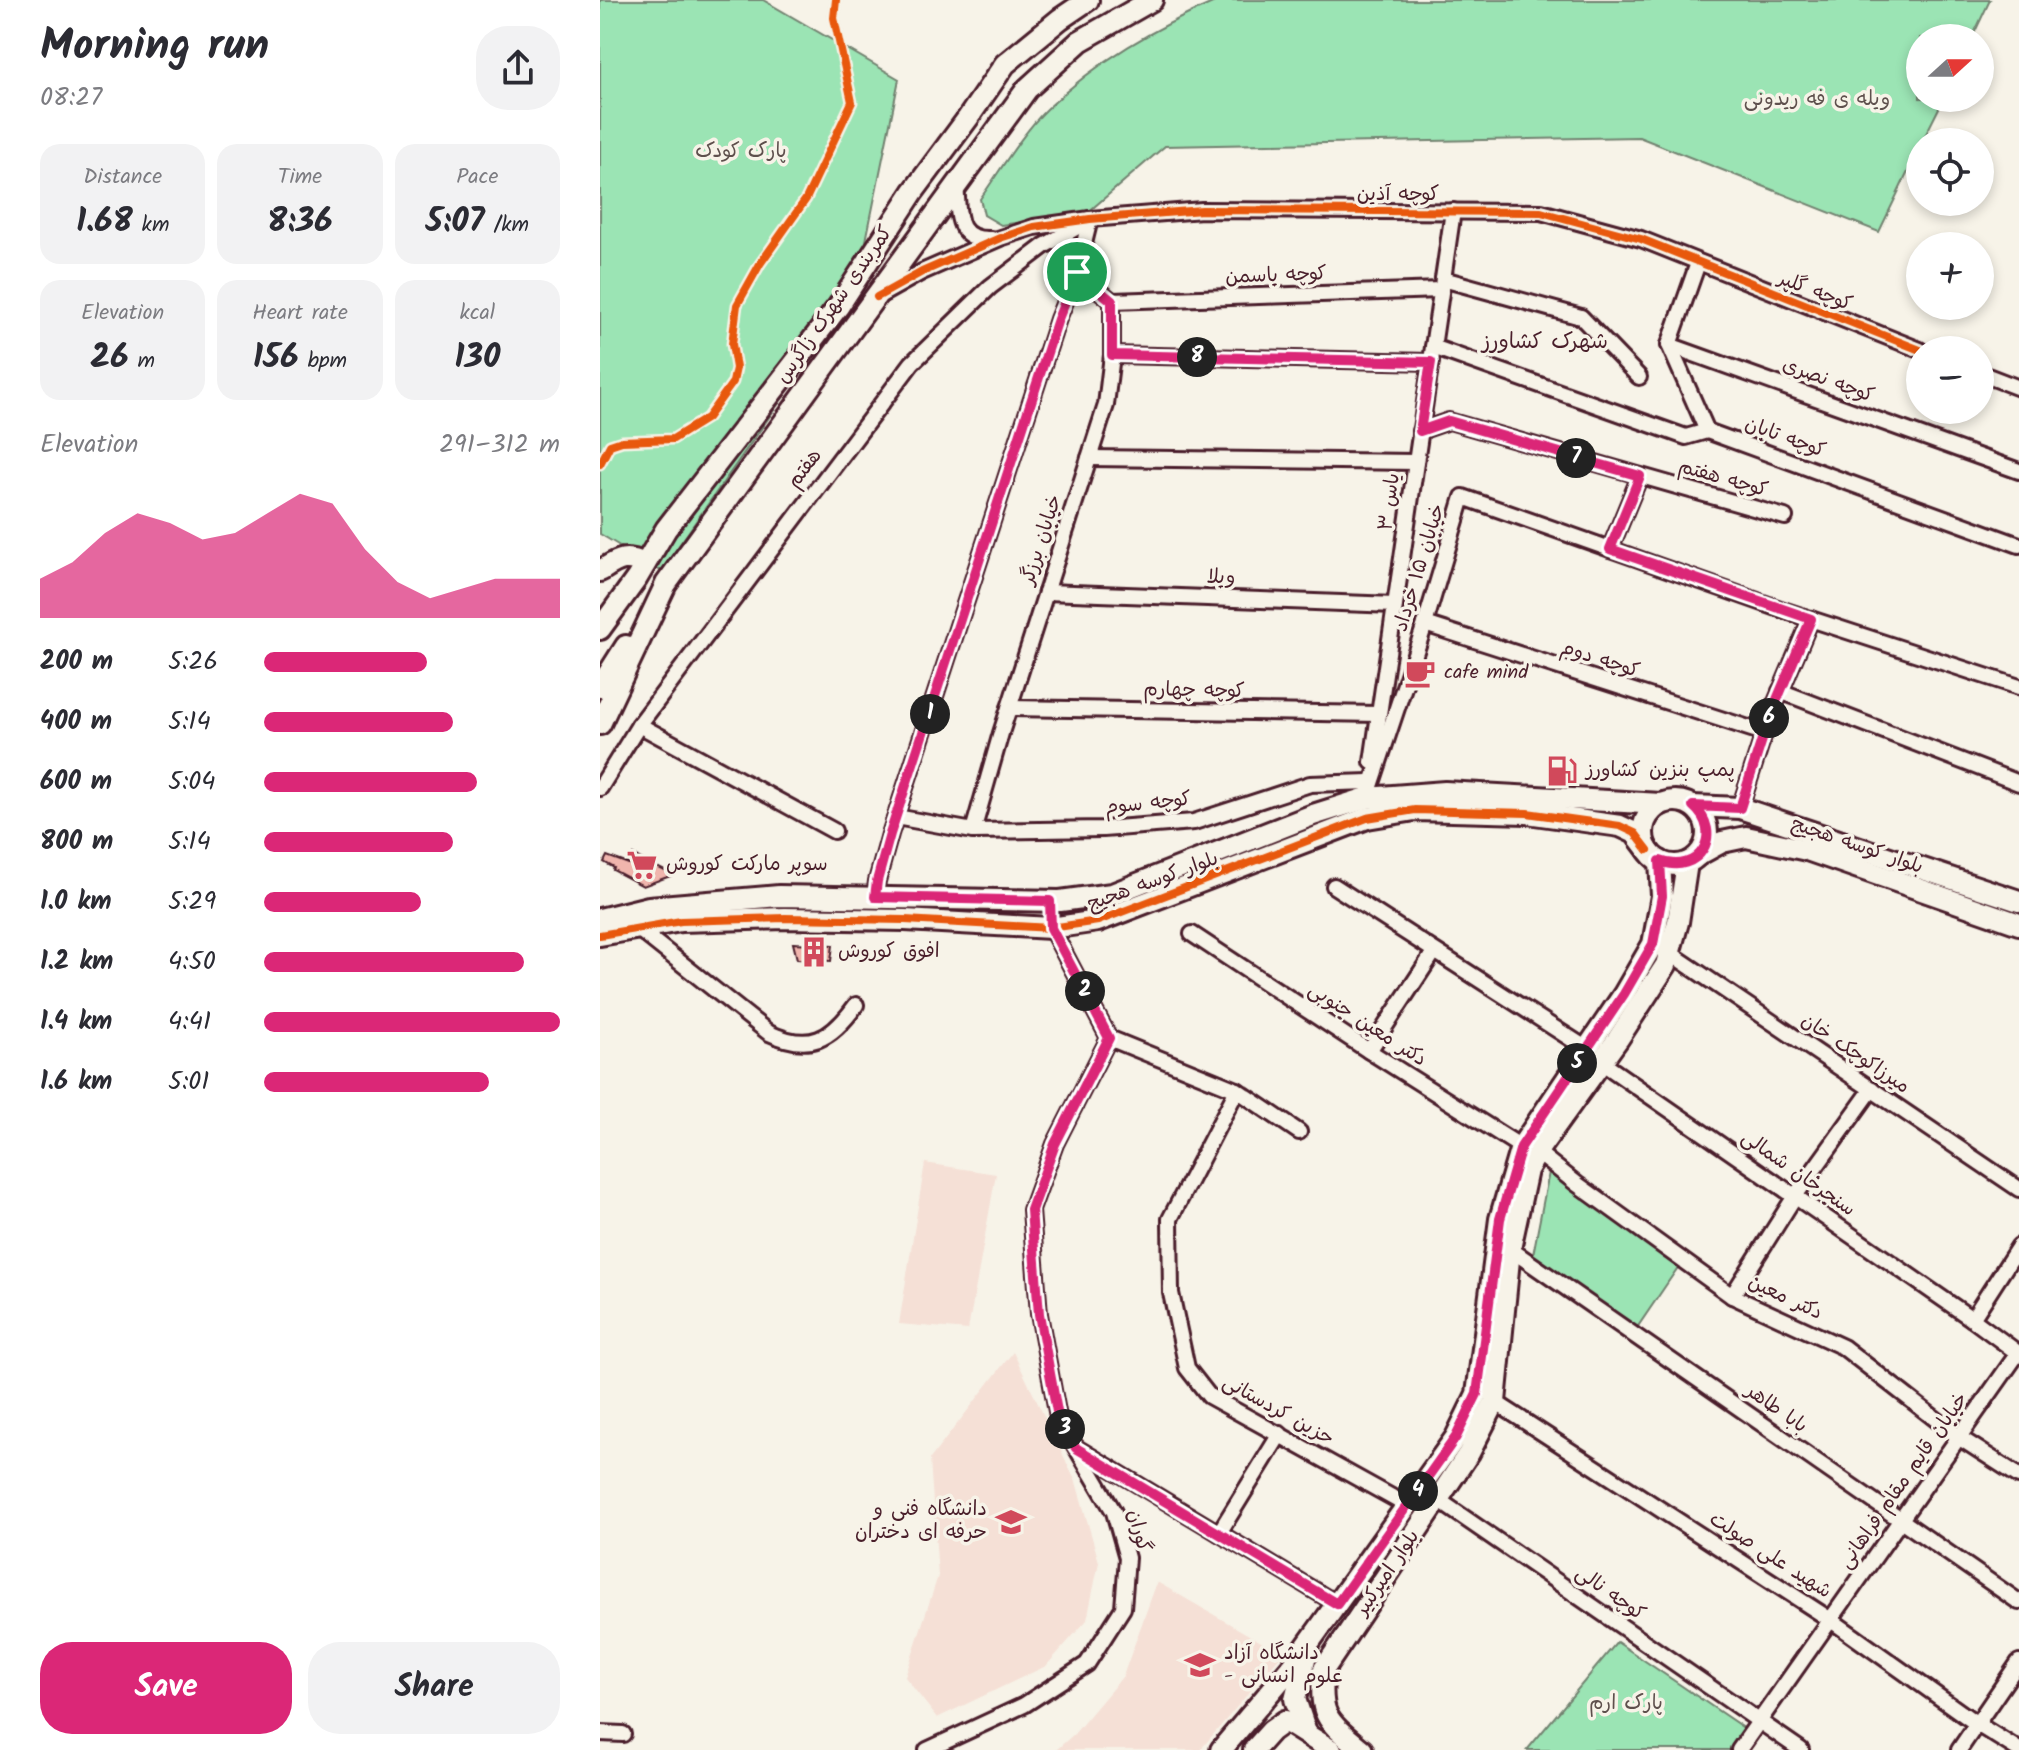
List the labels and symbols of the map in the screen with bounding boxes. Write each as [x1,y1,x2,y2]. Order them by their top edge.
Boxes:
north arrow [1906,24,1994,112]
park label: ویله ی فه ریدونی [1744,84,1890,116]
park label: پارک کودک [695,136,787,168]
street label: کوچه آذین [1357,179,1439,211]
street label: کمربندی شهرک زاگرس [768,219,902,391]
pin [1043,238,1111,306]
street label: کوچه یاسمن [1225,258,1327,294]
street label: کوچه گلپر [1771,263,1857,321]
district label: شهرک کشاورز [1480,325,1608,360]
pin: 8 [1177,337,1217,377]
street label: کوچه نصری [1778,350,1878,412]
street label: کوچه تابان [1740,409,1830,467]
pin: 7 [1556,438,1596,478]
street label: هفتم [779,442,831,496]
street label: کوچه هفتم [1675,451,1771,507]
street label: یاس ۳ [1370,471,1410,533]
street label: خیابان برزگر [1012,491,1072,591]
street label: خیابان ۱۵ خرداد [1385,500,1455,636]
street label: ویلا [1206,562,1236,594]
street label: کوچه دوم [1556,632,1644,688]
cafe icon: cafe mind [1403,656,1437,690]
place label: cafe mind [1444,657,1529,689]
street label: کوچه چهارم [1143,674,1245,708]
pin: 1 [910,694,950,734]
pin: 6 [1749,698,1789,738]
fuel station icon: پمپ بنزین کشاورز [1545,754,1579,788]
place label: پمپ بنزین کشاورز [1584,755,1735,787]
street label: کوچه سوم [1103,784,1193,824]
street label: بلوار کوسه هجیج [1787,808,1927,884]
street label: بلوار کوسه هجیج [1083,843,1223,921]
supermarket icon: سوپر مارکت کوروش [625,848,659,882]
place label: سوپر مارکت کوروش [666,849,828,881]
building icon: افوق کوروش [797,935,831,969]
place label: افوق کوروش [838,936,940,968]
pin: 2 [1065,971,1105,1011]
street label: دکتر معین جنوبی [1301,975,1433,1075]
street label: میرزاکوچک خان [1794,1005,1916,1103]
pin: 5 [1557,1043,1597,1083]
street label: سنجرخان شمالی [1734,1123,1862,1225]
street label: دکتر معین [1742,1267,1828,1329]
street label: حزین کردستانی [1216,1367,1340,1455]
street label: بابا طاهر [1736,1375,1814,1442]
street label: خیابان قایم مقام فراهانی [1831,1386,1977,1576]
pin: 3 [1045,1409,1085,1449]
pin: 4 [1398,1471,1438,1511]
place label: دانشگاه فنی و حرفه ای دختران [855,1494,987,1549]
street label: شهید علی صولت [1702,1504,1838,1608]
school or university icon: دانشگاه فنی و حرفه ای دختران [994,1505,1028,1539]
street label: گوران [1117,1506,1159,1556]
street label: بلوار امیرکبیر [1346,1523,1429,1624]
street label: کوچه نالی [1568,1558,1652,1630]
place label: دانشگاه آزاد - علوم انسانی [1224,1638,1343,1693]
school or university icon: دانشگاه آزاد - علوم انسانی [1183,1648,1217,1682]
park label: پارک ارم [1589,1688,1663,1720]

